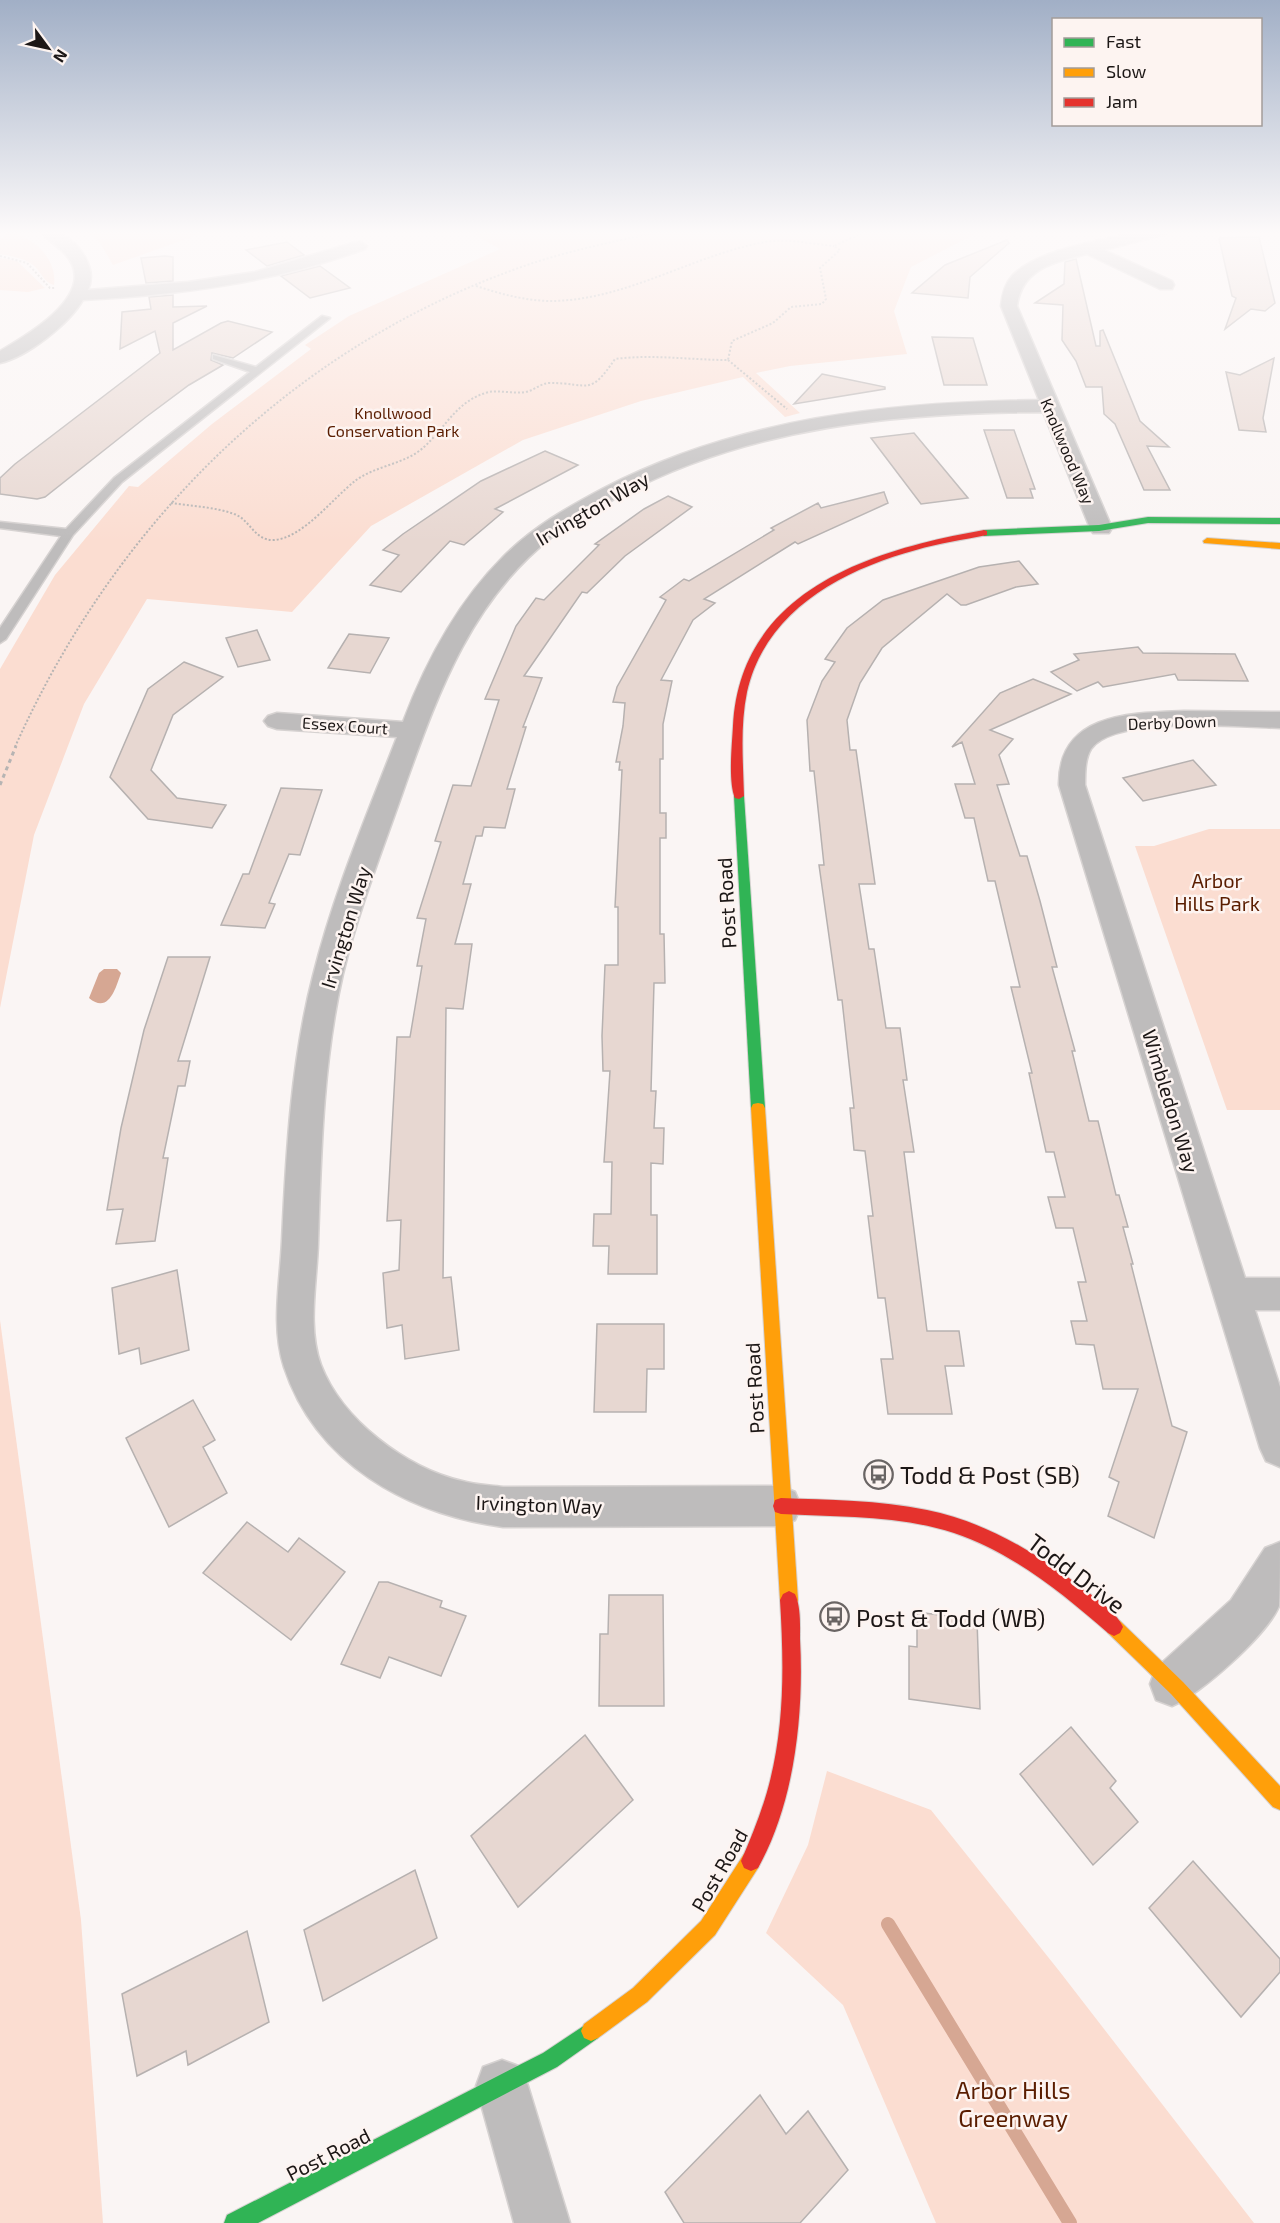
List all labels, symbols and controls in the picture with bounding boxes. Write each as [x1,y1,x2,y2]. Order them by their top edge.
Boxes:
north arrow [18,18,78,78]
legend [1052,18,1262,126]
text: Fast [1106,30,1141,52]
text: N [50,46,72,66]
text: Slow [1106,60,1147,82]
text: Jam [1106,90,1138,112]
street label: Knollwood Way [1037,395,1099,507]
park label: Knollwood Conservation Park [327,403,459,440]
street label: Irvington Way [531,466,653,550]
street label: Derby Down [1127,711,1217,733]
street label: Essex Court [302,713,388,737]
street label: Post Road [712,857,740,949]
street label: Irvington Way [315,863,375,991]
park label: Arbor Hills Park [1174,868,1260,915]
street label: Wimbledon Way [1138,1027,1204,1176]
street label: Post Road [740,1342,768,1434]
bus stop icon: Todd & Post (SB) [863,1458,895,1490]
place label: Todd & Post (SB) [900,1460,1080,1489]
street label: Irvington Way [475,1490,603,1518]
street label: Todd Drive [1022,1527,1132,1619]
bus stop icon: Post & Todd (WB) [819,1601,851,1633]
place label: Post & Todd (WB) [856,1603,1045,1632]
street label: Post Road [686,1824,752,1916]
park label: Arbor Hills Greenway [956,2075,1070,2132]
street label: Post Road [282,2123,374,2185]

